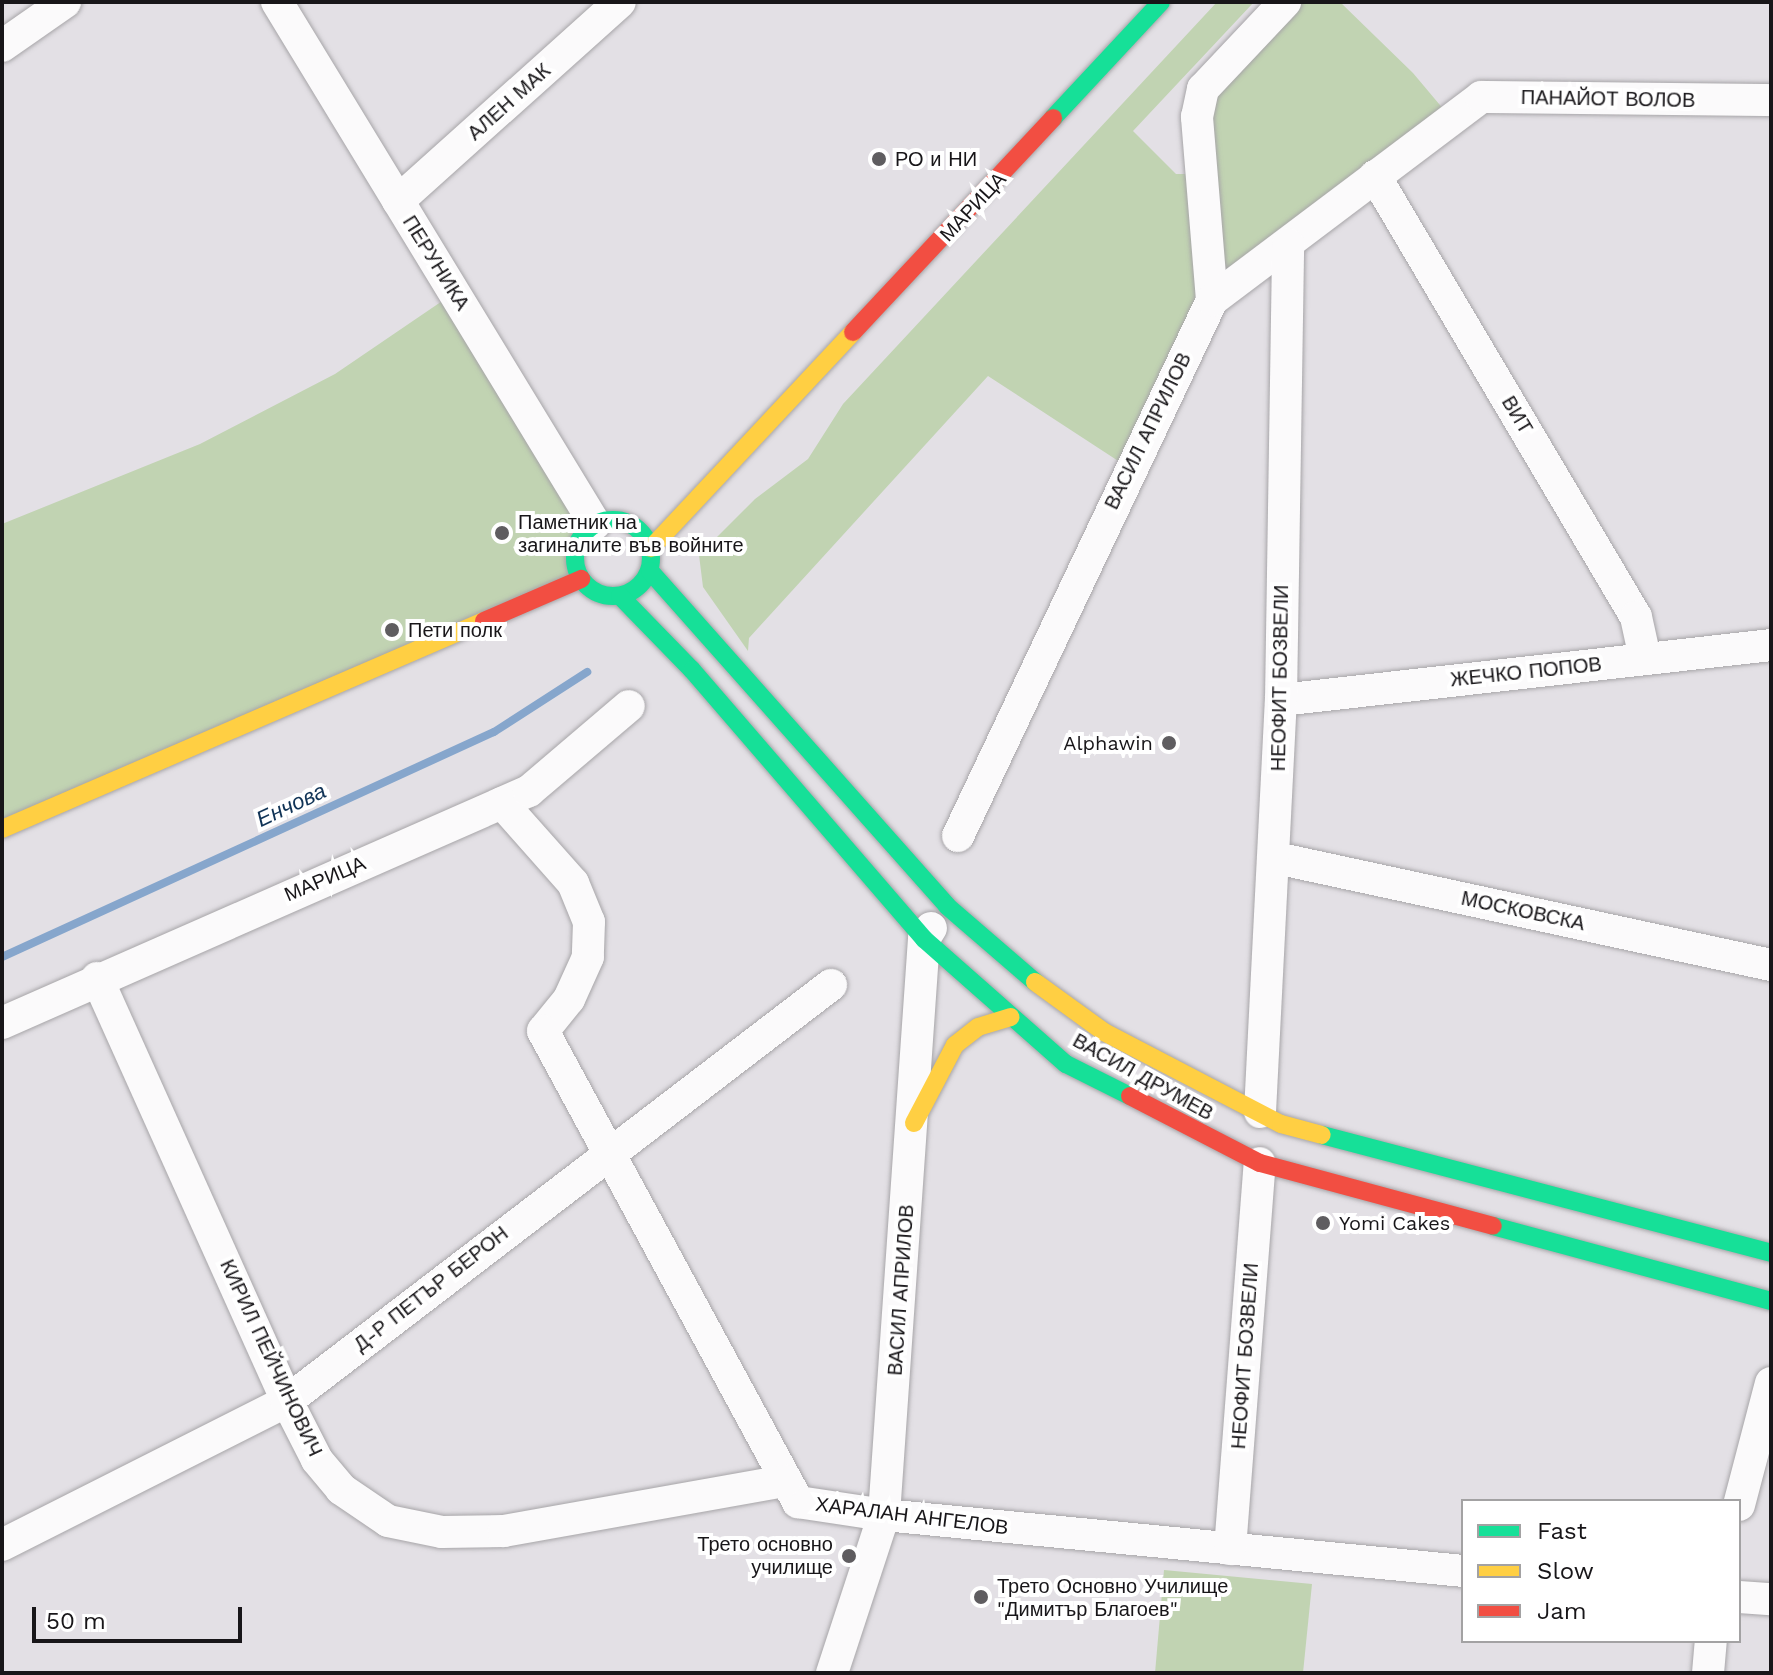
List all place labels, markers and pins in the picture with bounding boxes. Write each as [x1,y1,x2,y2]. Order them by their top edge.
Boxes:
place label: РО и НИ [895,147,977,171]
marker: РО и НИ [870,150,888,168]
place label: Паметник на загиналите във войните [518,510,744,557]
marker: Паметник на загиналите във войните [493,524,511,542]
place label: Пети полк [408,618,502,642]
marker: Пети полк [383,621,401,639]
place label: Alphawin [1063,731,1153,755]
marker: Alphawin [1160,734,1178,752]
place label: Yomi Cakes [1339,1211,1450,1235]
marker: Yomi Cakes [1314,1214,1332,1232]
place label: Трето основно училище [697,1532,833,1579]
marker: Трето основно училище [840,1547,858,1565]
place label: Трето Основно Училище "Димитър Благоев" [997,1574,1228,1621]
marker: Трето Основно Училище "Димитър Благоев" [972,1588,990,1606]

